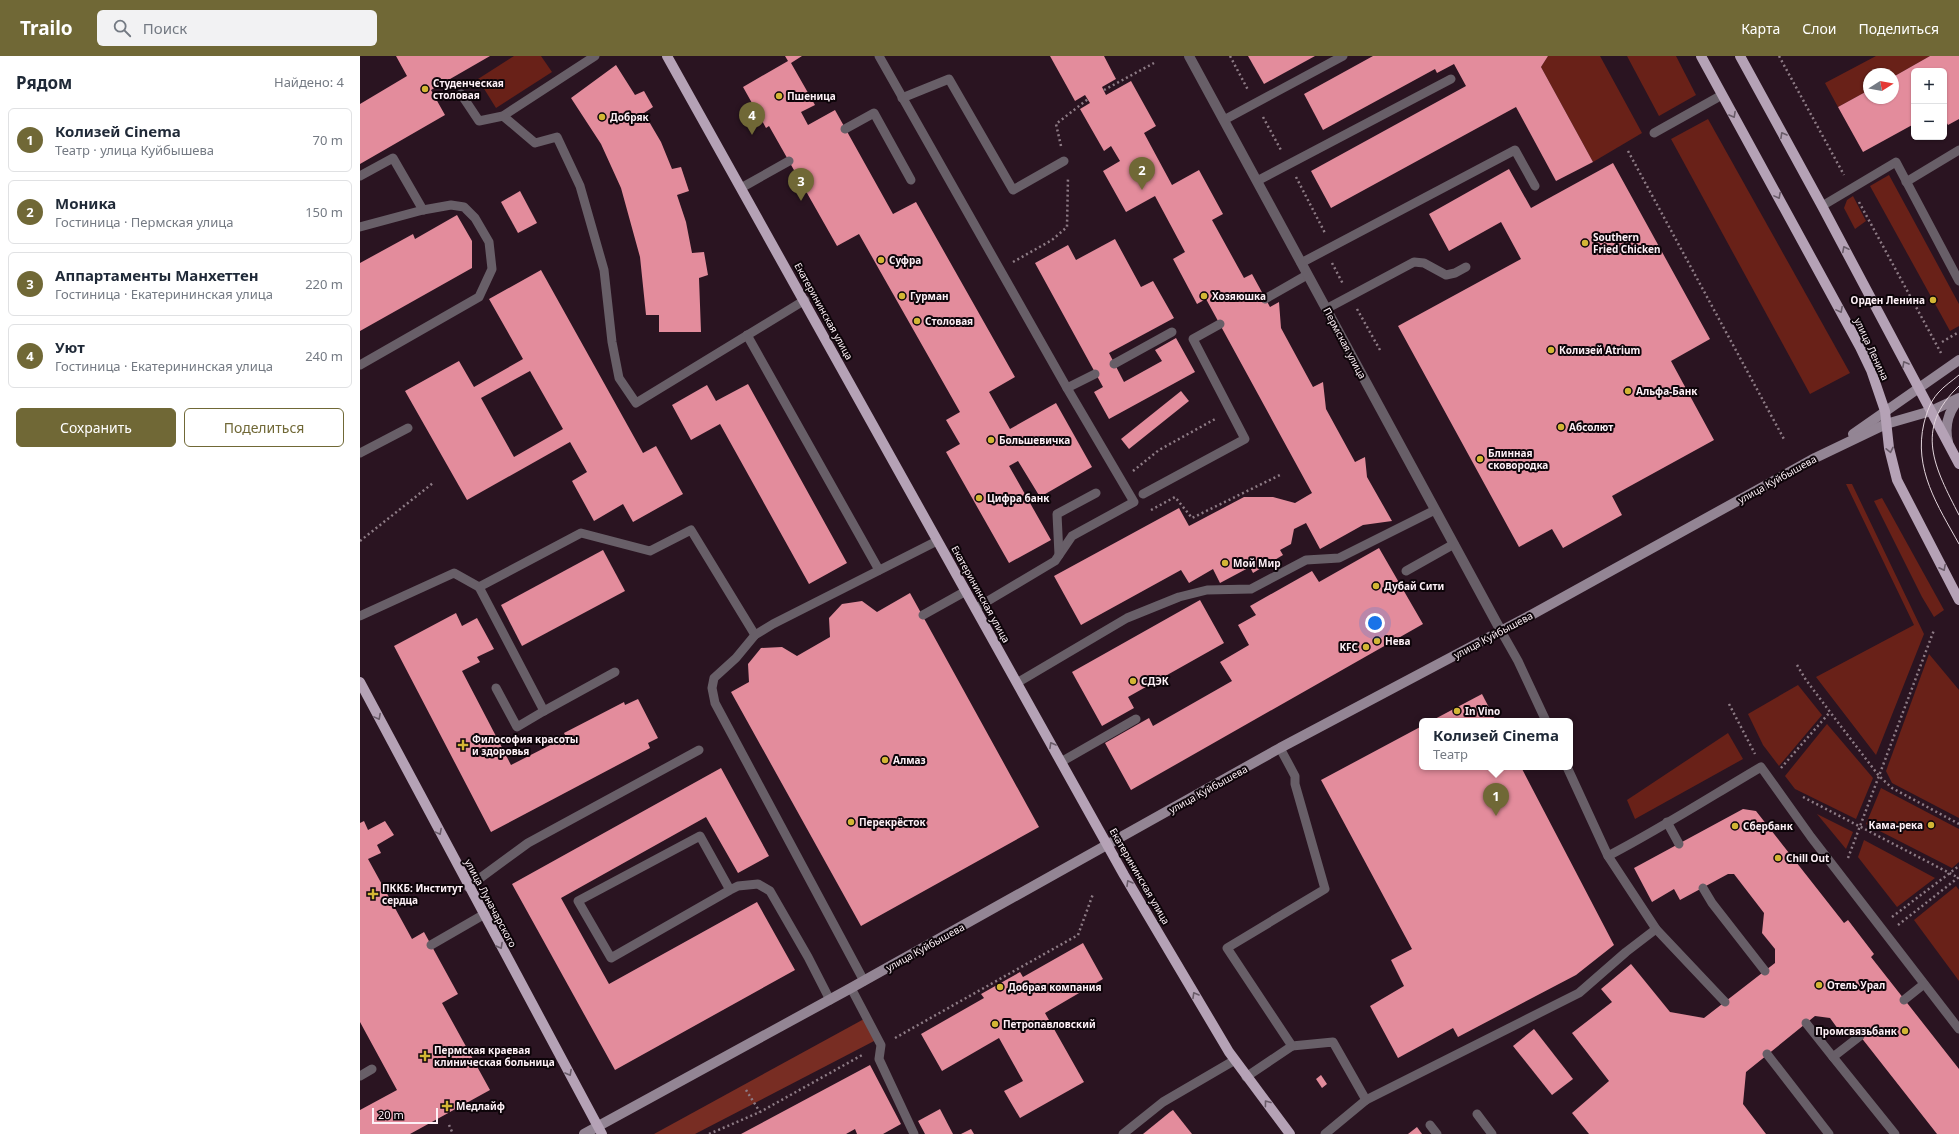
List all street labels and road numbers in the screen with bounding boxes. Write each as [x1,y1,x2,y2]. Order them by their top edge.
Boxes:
street label: Екатерининская улица [791,260,857,362]
street label: Пермская улица [1320,305,1370,381]
street label: улица Ленина [1851,315,1893,383]
street label: улица Куйбышева [1735,452,1819,506]
street label: Екатерининская улица [948,543,1014,645]
street label: улица Куйбышева [1451,608,1535,662]
street label: улица Куйбышева [1166,762,1250,816]
street label: Екатерининская улица [1107,825,1173,927]
street label: улица Луначарского [462,856,520,950]
street label: улица Куйбышева [883,920,967,974]

